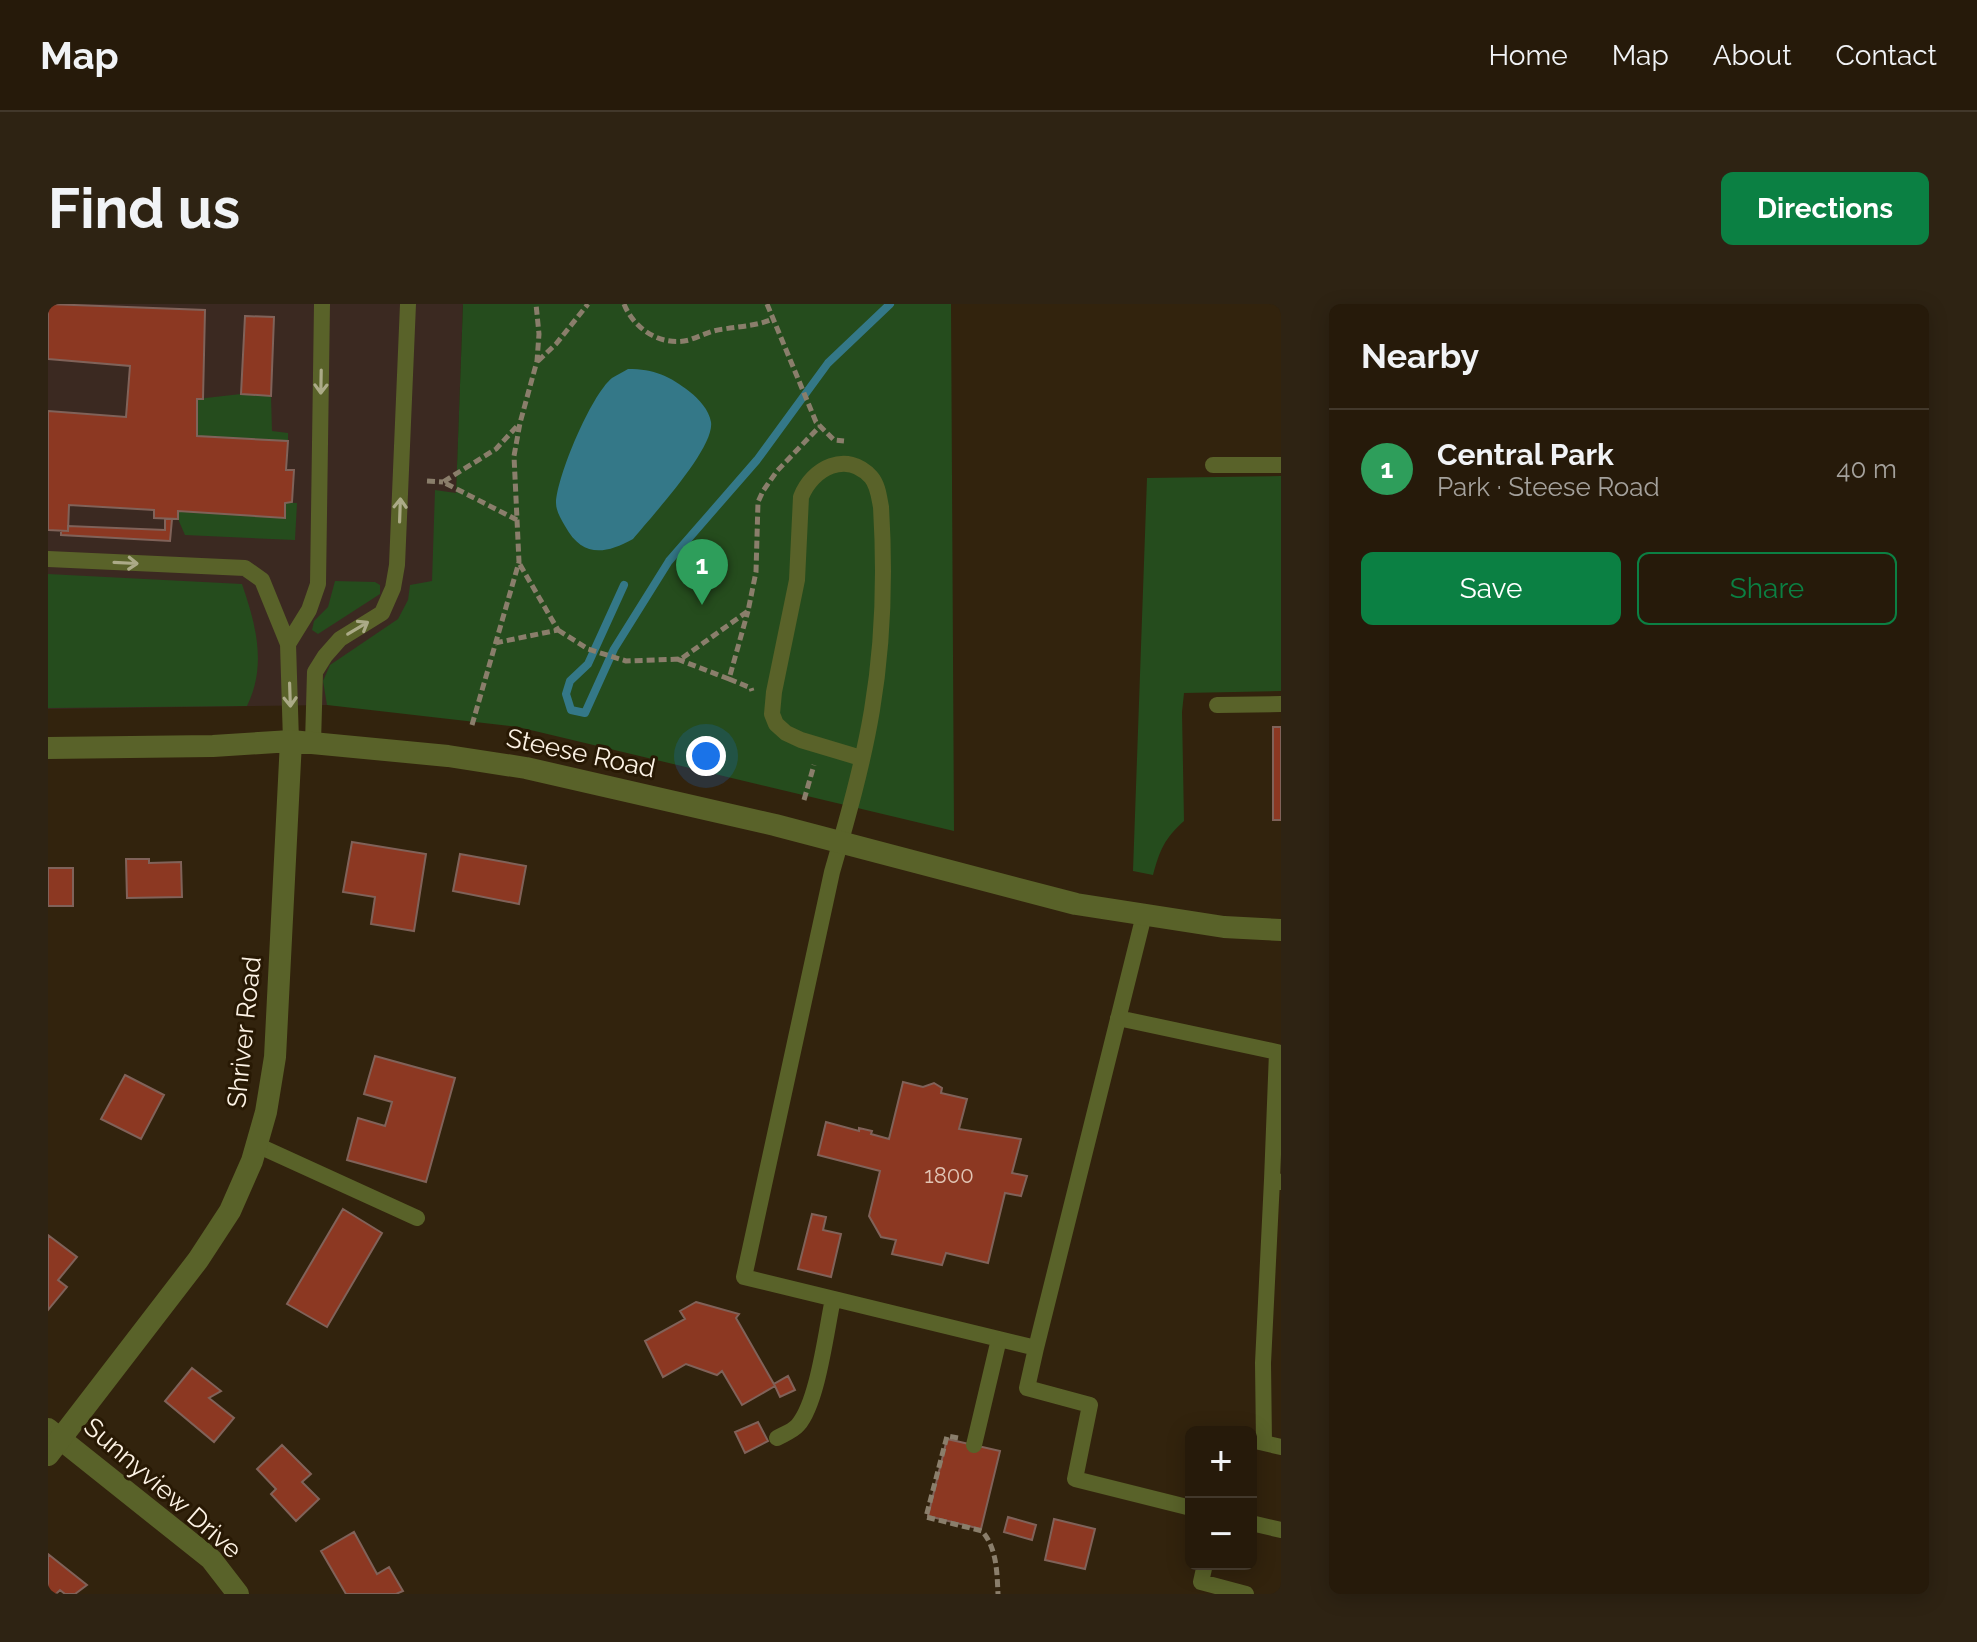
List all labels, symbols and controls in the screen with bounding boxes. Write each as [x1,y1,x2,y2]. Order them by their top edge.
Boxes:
text: Map [40,33,119,78]
text: Home [1488,39,1568,72]
text: Map [1612,39,1669,72]
text: About [1713,39,1792,72]
text: Contact [1836,39,1937,72]
button: Directions [1721,172,1929,245]
text: Find us [48,175,240,241]
text: Nearby [1361,336,1479,376]
one-way arrow [313,368,329,395]
text: Central Park [1437,437,1614,472]
text: 1 [1381,454,1393,484]
text: 40 m [1836,454,1897,484]
text: Park · Steese Road [1437,472,1660,502]
one-way arrow [392,497,407,524]
pin: 1 [676,539,728,605]
button: Save [1361,552,1621,625]
button: Share [1637,552,1897,625]
one-way arrow [112,555,139,570]
one-way arrow [346,620,369,636]
one-way arrow [282,681,297,708]
street label: Steese Road [504,723,658,783]
your location [686,736,726,776]
street label: Shriver Road [221,955,267,1109]
house number: 1800 [924,1162,974,1188]
street label: Sunnyview Drive [78,1411,248,1565]
map controls [1185,1426,1257,1570]
button: + [1185,1426,1257,1498]
button: − [1185,1498,1257,1570]

